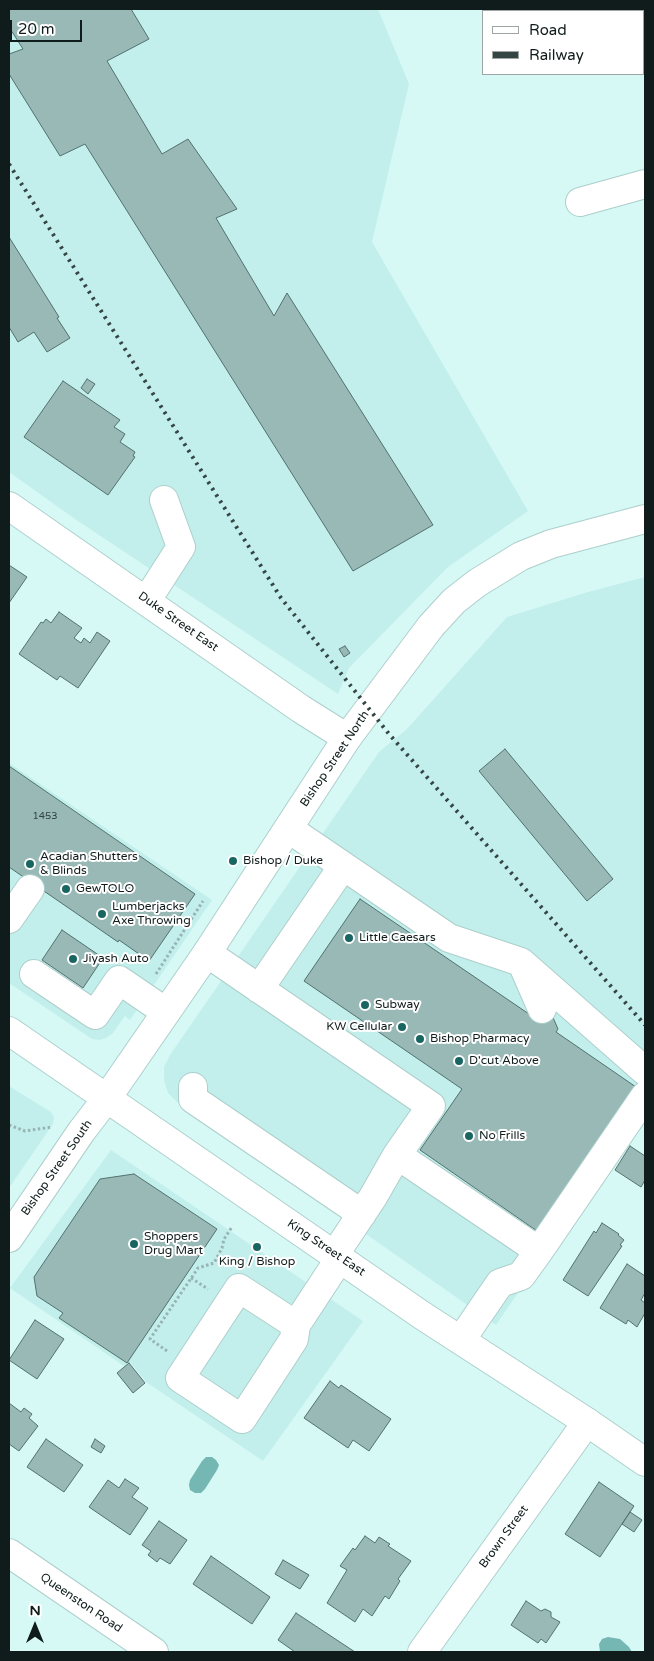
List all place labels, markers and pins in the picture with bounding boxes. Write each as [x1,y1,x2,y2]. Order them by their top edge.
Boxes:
place label: Acadian Shutters & Blinds [40,850,138,878]
place label: Bishop / Duke [243,854,323,868]
marker: Bishop / Duke [227,855,239,867]
marker: Acadian Shutters & Blinds [24,858,36,870]
place label: GewTOLO [76,882,134,896]
marker: GewTOLO [60,883,72,895]
place label: Lumberjacks Axe Throwing [112,900,191,928]
marker: Lumberjacks Axe Throwing [96,908,108,920]
place label: Little Caesars [359,931,436,945]
marker: Little Caesars [343,932,355,944]
place label: Jiyash Auto [83,952,149,966]
marker: Jiyash Auto [67,953,79,965]
place label: Subway [375,998,420,1012]
marker: Subway [359,999,371,1011]
place label: KW Cellular [326,1020,392,1034]
marker: KW Cellular [396,1021,408,1033]
place label: Bishop Pharmacy [430,1032,530,1046]
marker: Bishop Pharmacy [414,1033,426,1045]
place label: D'cut Above [469,1054,539,1068]
marker: D'cut Above [453,1055,465,1067]
place label: No Frills [479,1129,525,1143]
marker: No Frills [463,1130,475,1142]
place label: Shoppers Drug Mart [144,1230,203,1258]
marker: Shoppers Drug Mart [128,1238,140,1250]
marker: King / Bishop [251,1241,263,1253]
place label: King / Bishop [219,1255,295,1269]

